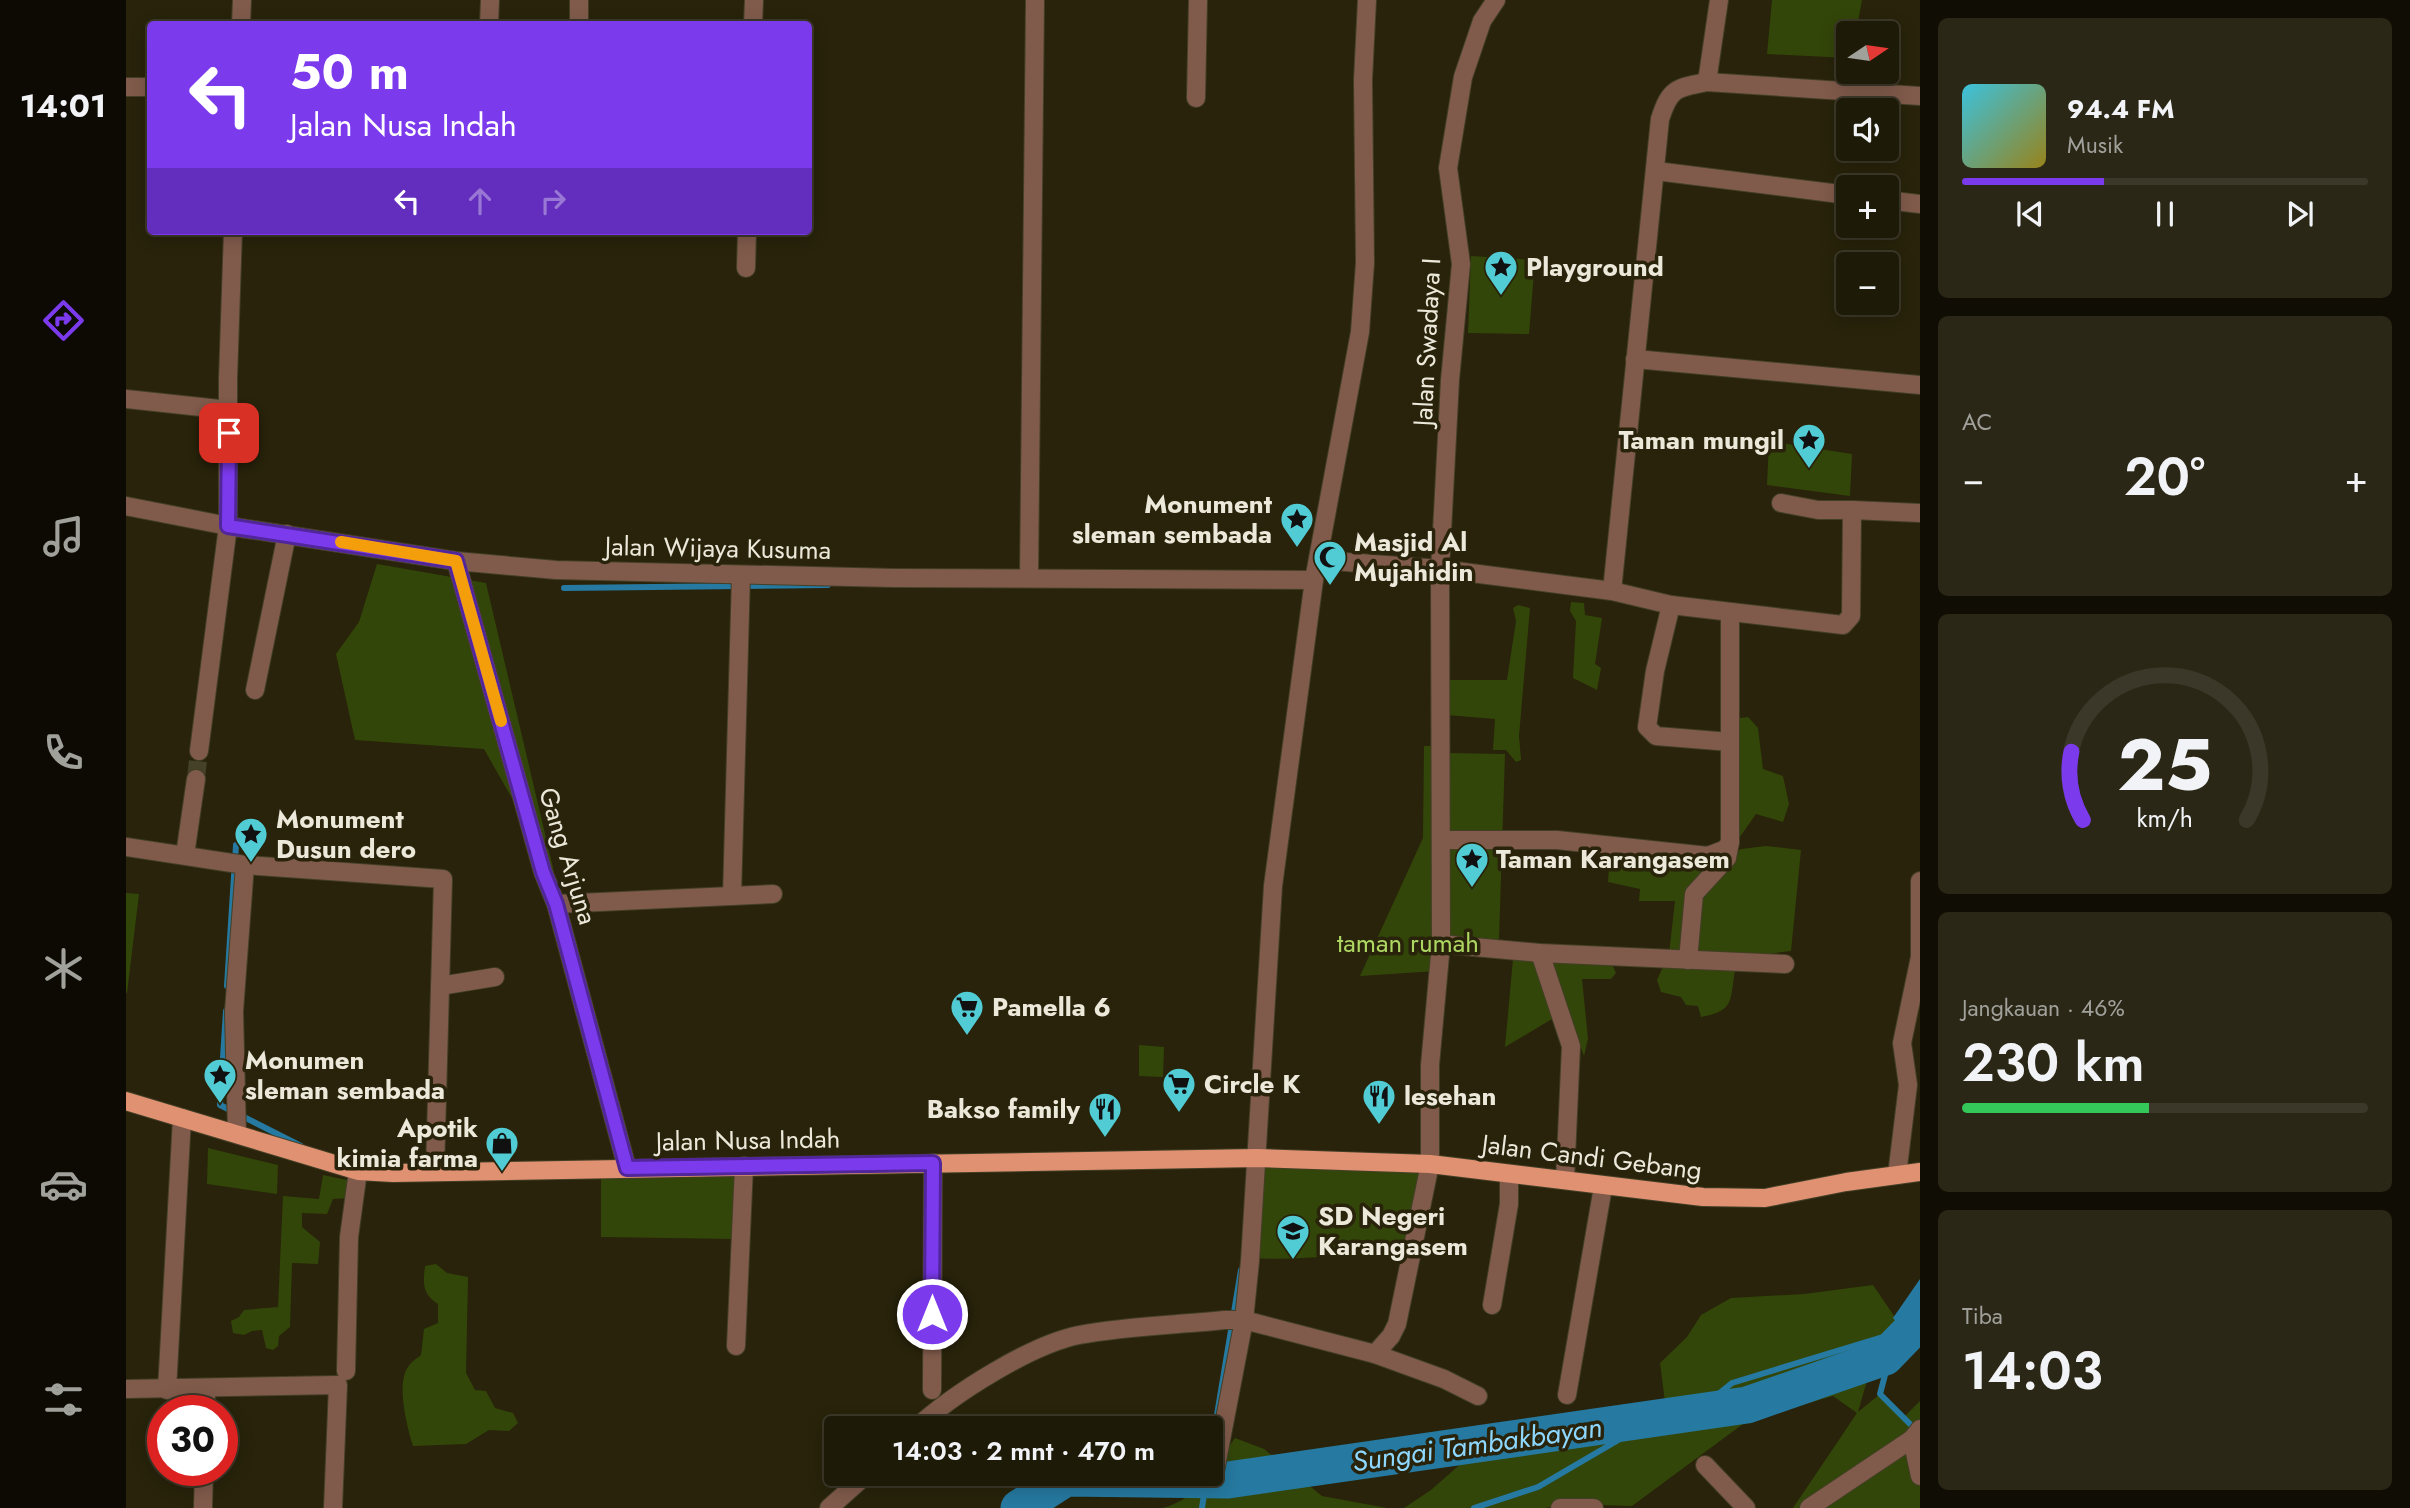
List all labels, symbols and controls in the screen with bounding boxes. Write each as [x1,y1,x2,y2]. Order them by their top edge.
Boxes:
north arrow [1836,21,1899,84]
map controls [1836,21,1899,315]
text: 50 m [290,37,409,107]
icon: left [175,49,266,140]
text: 14:01 [20,83,106,129]
text: 94.4 FM [2067,90,2174,128]
button: sound [1836,98,1899,161]
text: Jalan Nusa Indah [290,102,517,148]
text: Musik [2067,128,2123,162]
button: + [1836,175,1899,238]
icon: left [388,182,426,220]
icon: ahead [461,182,499,220]
icon: right [534,182,572,220]
icon: previous [2011,195,2049,233]
icon: pause [2146,195,2184,233]
icon: next [2281,195,2319,233]
place icon: Playground [1482,248,1520,297]
place label: Playground [1526,248,1664,286]
button: − [1836,252,1899,315]
street label: Jalan Swadaya I [1403,257,1450,430]
icon: directions [39,296,88,345]
pin [199,403,259,463]
text: AC [1962,405,1992,439]
icon: arrive [210,414,248,452]
place label: Taman mungil [1619,421,1784,459]
place icon: Taman mungil [1790,421,1828,470]
text: 20° [2124,439,2205,515]
text: − [1962,451,1984,506]
text: + [2345,451,2368,506]
place label: Monument sleman sembada [1072,485,1273,553]
place icon: Monument sleman sembada [1278,500,1316,549]
icon: music [39,512,88,561]
place label: Masjid Al Mujahidin [1354,523,1473,591]
street label: Jalan Wijaya Kusuma [602,527,831,569]
mosque icon: Masjid Al Mujahidin [1311,538,1349,587]
text: 25 [2118,712,2212,817]
icon: phone [39,728,88,777]
street label: Gang Arjuna [529,783,607,929]
place label: Monument Dusun dero [276,800,416,868]
text: km/h [2137,800,2193,836]
place icon: Monument Dusun dero [232,815,270,864]
place icon: Taman Karangasem [1453,840,1491,889]
place label: Taman Karangasem [1496,840,1730,878]
park label: taman rumah [1337,924,1479,962]
icon: climate [39,944,88,993]
supermarket icon: Pamella 6 [948,988,986,1037]
place label: Pamella 6 [992,988,1111,1026]
text: Jangkauan · 46% [1962,991,2125,1025]
text: 230 km [1962,1025,2145,1101]
place label: Monumen sleman sembada [245,1041,445,1109]
place icon: Monumen sleman sembada [201,1056,239,1105]
supermarket icon: Circle K [1160,1065,1198,1114]
place label: Circle K [1204,1065,1301,1103]
restaurant icon: lesehan [1360,1077,1398,1126]
place label: lesehan [1404,1077,1496,1115]
place label: Bakso family [927,1090,1080,1128]
restaurant icon: Bakso family [1086,1090,1124,1139]
place label: Apotik kimia farma [337,1109,478,1177]
street label: Jalan Nusa Indah [653,1119,840,1161]
shop icon: Apotik kimia farma [483,1124,521,1173]
street label: Jalan Candi Gebang [1477,1124,1704,1189]
icon: car [39,1160,88,1209]
place label: SD Negeri Karangasem [1318,1197,1468,1265]
school or university icon: SD Negeri Karangasem [1274,1212,1312,1261]
position arrow [895,1277,969,1351]
text: Tiba [1962,1299,2003,1333]
text: 14:03 [1962,1333,2103,1409]
icon: filters [39,1375,88,1424]
speed limit sign: 30 [147,1395,238,1486]
water label: Sungai Tambakbayan [1350,1407,1605,1482]
text: 14:03 · 2 mnt · 470 m [892,1432,1155,1470]

